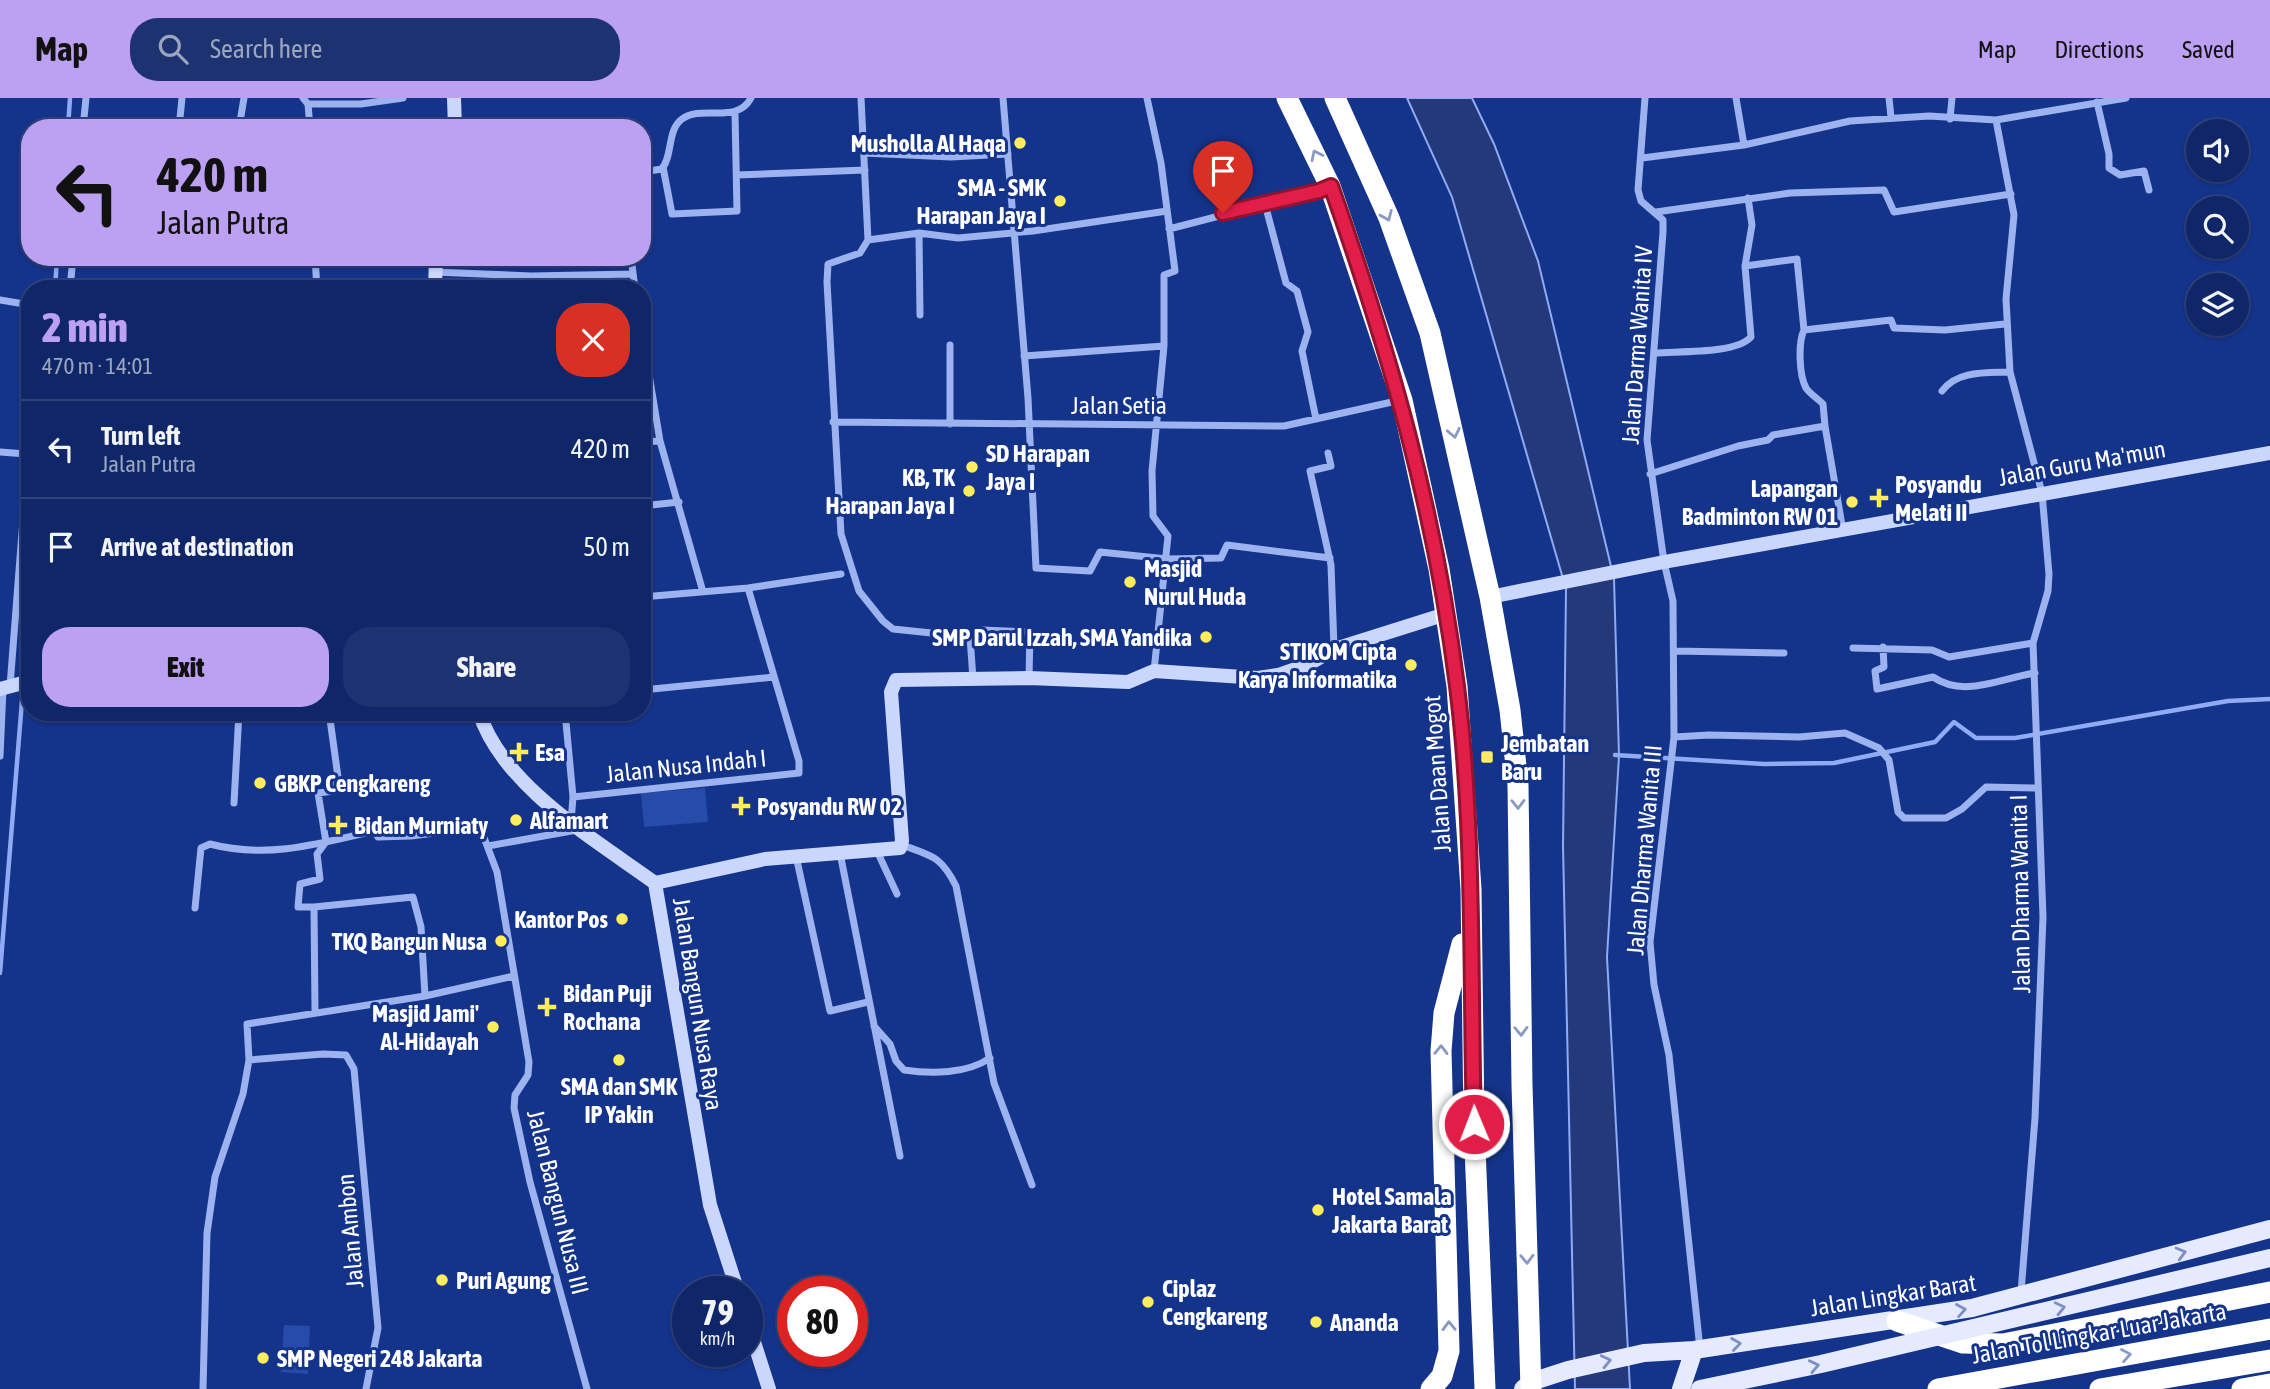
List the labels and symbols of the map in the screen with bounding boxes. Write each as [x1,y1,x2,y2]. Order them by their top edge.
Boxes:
place label: Musholla Al Haqa [851,130,1006,157]
marker: Musholla Al Haqa [1012,135,1028,151]
pin [1193,141,1253,213]
one-way arrow [1310,150,1324,162]
place label: SMA - SMK Harapan Jaya I [917,174,1046,229]
marker: SMA - SMK Harapan Jaya I [1052,193,1068,209]
one-way arrow [1379,209,1393,221]
street label: Jalan Darma Wanita IV [1617,245,1657,445]
street label: Jalan Setia [1071,392,1167,419]
one-way arrow [1446,427,1461,439]
street label: Jalan Guru Ma'mun [1996,435,2168,491]
place label: SD Harapan Jaya I [985,440,1090,495]
marker: SD Harapan Jaya I [964,459,980,475]
place label: KB, TK Harapan Jaya I [826,464,955,519]
place label: Posyandu Melati II [1895,471,1982,526]
place label: Lapangan Badminton RW 01 [1682,475,1838,530]
marker: KB, TK Harapan Jaya I [961,483,977,499]
marker: Posyandu Melati II [1869,488,1889,508]
marker: Lapangan Badminton RW 01 [1844,494,1860,510]
place label: Masjid Nurul Huda [1144,555,1246,610]
marker: Masjid Nurul Huda [1122,574,1138,590]
place label: SMP Darul Izzah, SMA Yandika [932,624,1192,651]
marker: SMP Darul Izzah, SMA Yandika [1198,629,1214,645]
place label: STIKOM Cipta Karya Informatika [1238,638,1397,693]
marker: STIKOM Cipta Karya Informatika [1403,657,1419,673]
street label: Jalan Daan Mogot [1418,694,1456,853]
place label: Jembatan Baru [1500,730,1589,785]
place label: Esa [535,739,565,766]
marker: Esa [509,742,529,762]
street label: Jalan Nusa Indah I [604,744,768,788]
street label: Jalan Dharma Wanita III [1621,744,1667,956]
marker: Jembatan Baru [1479,749,1495,765]
place label: GBKP Cengkareng [274,770,431,797]
marker: GBKP Cengkareng [252,775,268,791]
place label: Posyandu RW 02 [757,793,902,820]
street label: Jalan Dharma Wanita I [2005,794,2035,994]
marker: Posyandu RW 02 [731,796,751,816]
one-way arrow [1510,799,1526,810]
place label: Alfamart [529,807,608,834]
place label: Bidan Murniaty [354,812,488,839]
marker: Alfamart [508,812,524,828]
marker: Bidan Murniaty [328,815,348,835]
street label: Jalan Bangun Nusa Raya [668,896,728,1112]
place label: Kantor Pos [514,906,609,933]
marker: Kantor Pos [614,911,630,927]
place label: TKQ Bangun Nusa [332,928,487,955]
marker: TKQ Bangun Nusa [493,933,509,949]
place label: Bidan Puji Rochana [563,980,652,1035]
marker: Bidan Puji Rochana [537,997,557,1017]
place label: Masjid Jami' Al-Hidayah [372,1000,479,1055]
marker: Masjid Jami' Al-Hidayah [485,1019,501,1035]
one-way arrow [1513,1027,1529,1037]
one-way arrow [1433,1044,1449,1054]
marker: SMA dan SMK IP Yakin [611,1052,627,1068]
place label: SMA dan SMK IP Yakin [561,1073,678,1128]
position arrow [1437,1087,1511,1161]
street label: Jalan Bangun Nusa III [522,1107,594,1297]
street label: Jalan Ambon [332,1173,368,1289]
place label: Hotel Samala Jakarta Barat [1331,1183,1452,1238]
marker: Hotel Samala Jakarta Barat [1310,1202,1326,1218]
one-way arrow [2175,1247,2187,1261]
one-way arrow [1519,1254,1535,1265]
place label: Puri Agung [456,1267,552,1294]
street label: Jalan Lingkar Barat [1808,1269,1978,1321]
marker: Puri Agung [434,1272,450,1288]
place label: Ciplaz Cengkareng [1162,1275,1268,1330]
speed limit sign: 80 [777,1276,868,1367]
marker: Ciplaz Cengkareng [1140,1294,1156,1310]
street label: Jalan Tol Lingkar Luar Jakarta [1970,1297,2228,1369]
one-way arrow [2054,1302,2066,1316]
one-way arrow [1955,1303,1967,1318]
place label: Ananda [1329,1309,1399,1336]
marker: Ananda [1308,1314,1324,1330]
one-way arrow [1441,1320,1456,1331]
one-way arrow [1730,1337,1742,1352]
place label: SMP Negeri 248 Jakarta [277,1345,483,1372]
one-way arrow [2120,1348,2132,1363]
marker: SMP Negeri 248 Jakarta [255,1350,271,1366]
one-way arrow [1600,1355,1612,1369]
one-way arrow [1808,1359,1820,1374]

